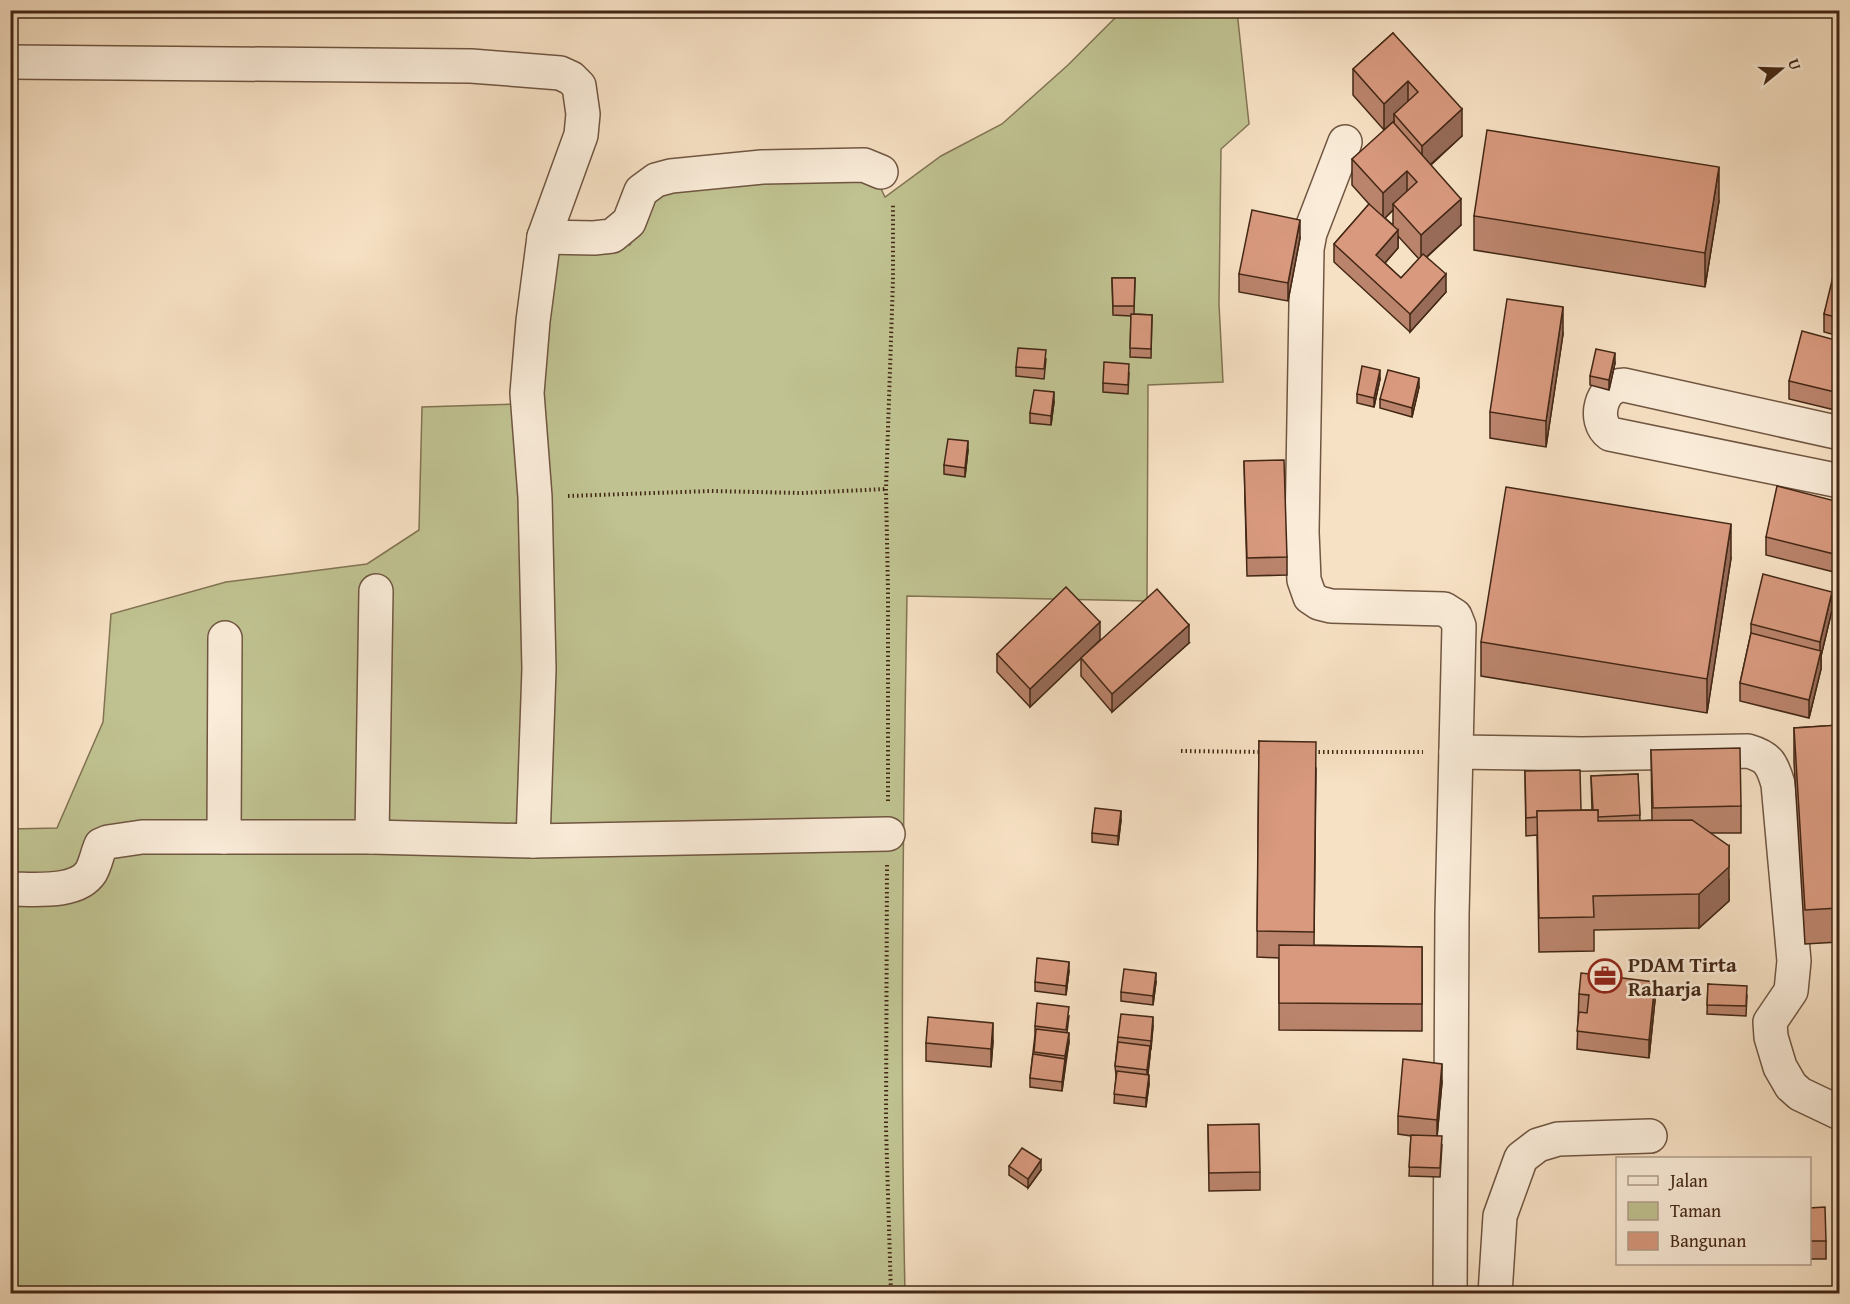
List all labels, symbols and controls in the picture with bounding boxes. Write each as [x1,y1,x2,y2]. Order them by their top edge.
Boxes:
north arrow [1751,39,1811,99]
text: U [1782,55,1808,73]
place label: PDAM Tirta Raharja [1628,949,1737,1004]
office icon: PDAM Tirta Raharja [1587,958,1623,994]
legend [1616,1157,1811,1265]
text: Jalan [1668,1167,1708,1194]
text: Taman [1670,1197,1721,1224]
text: Bangunan [1670,1227,1746,1254]

